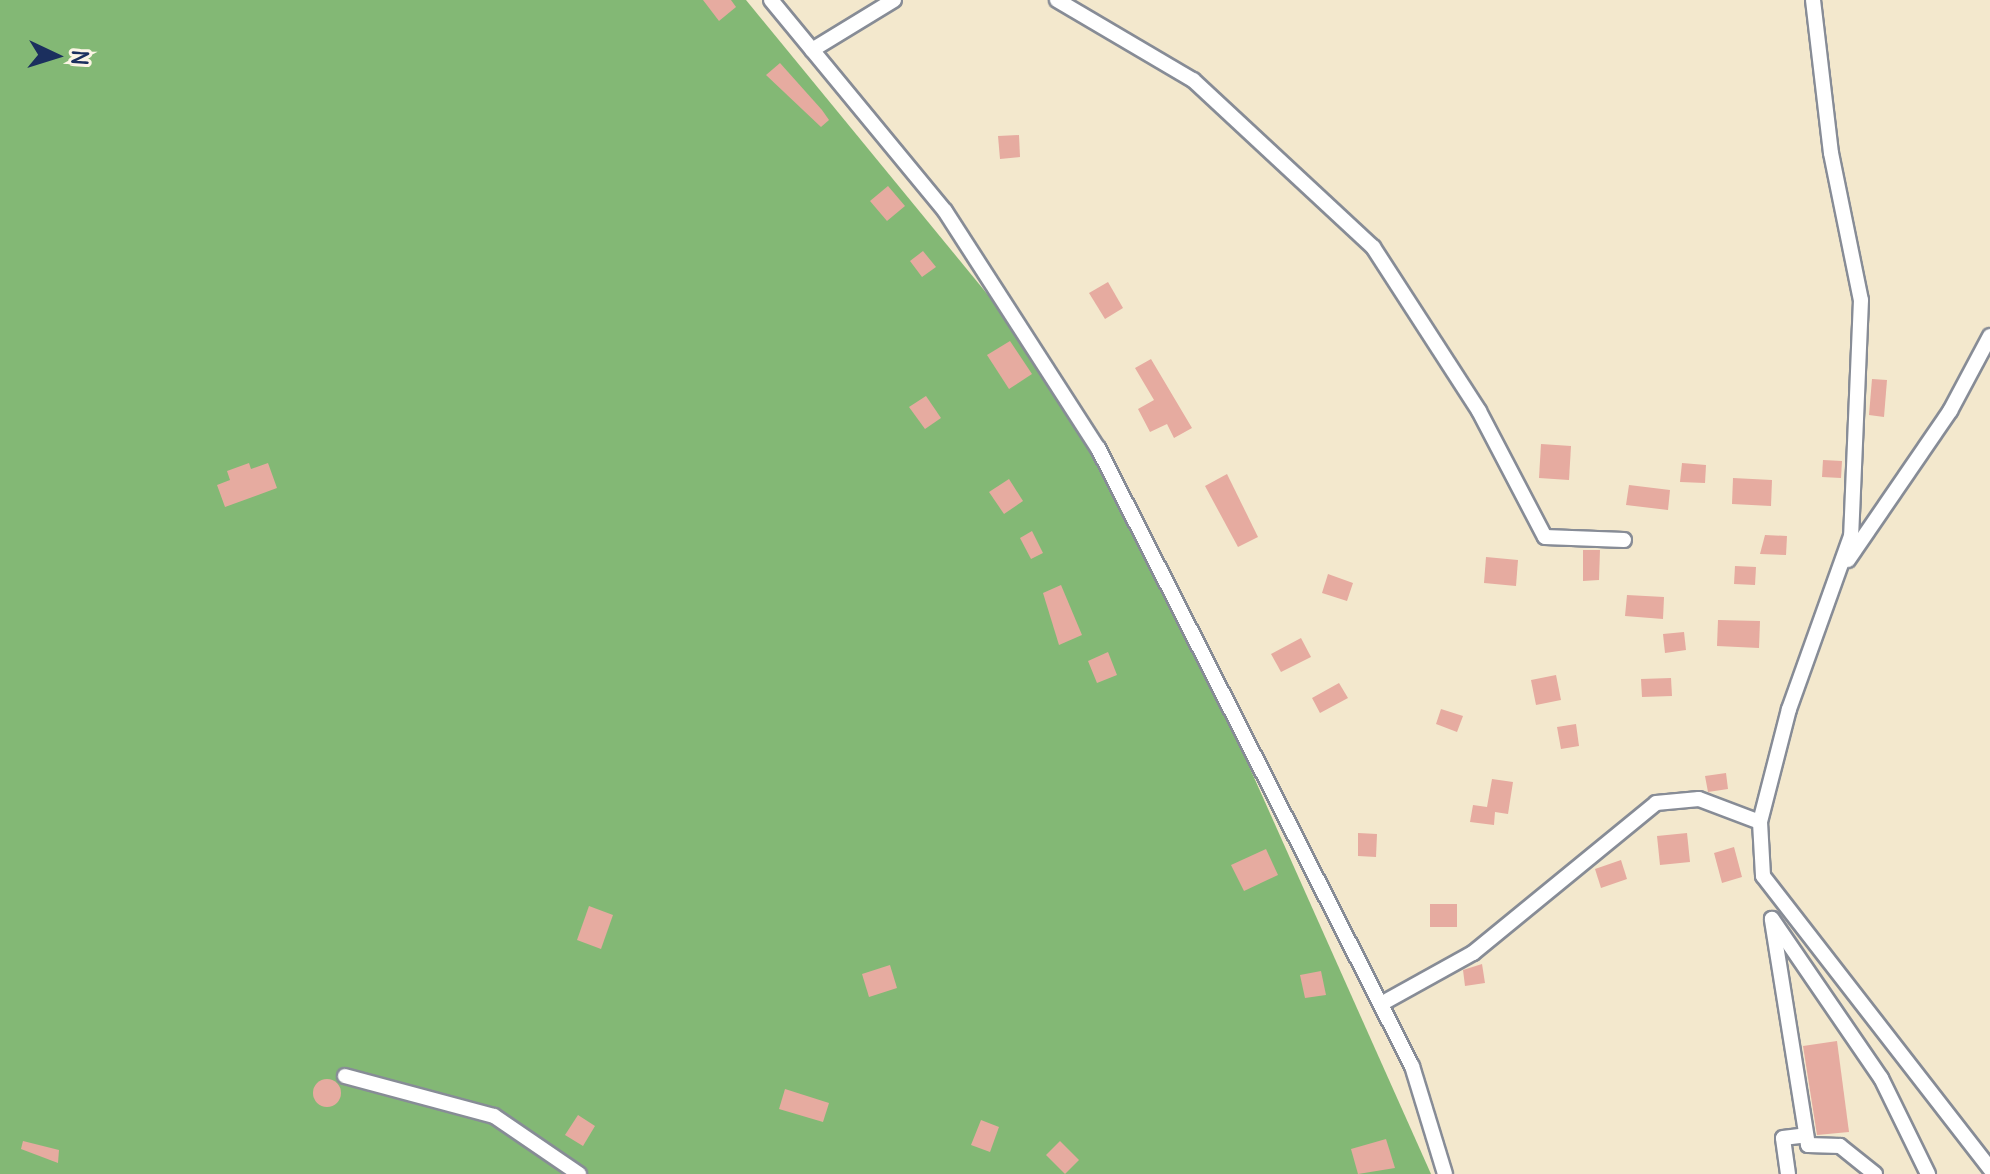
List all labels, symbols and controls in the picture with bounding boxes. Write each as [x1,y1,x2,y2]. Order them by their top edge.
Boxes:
north arrow [16,16,96,96]
text: N [65,49,94,66]

